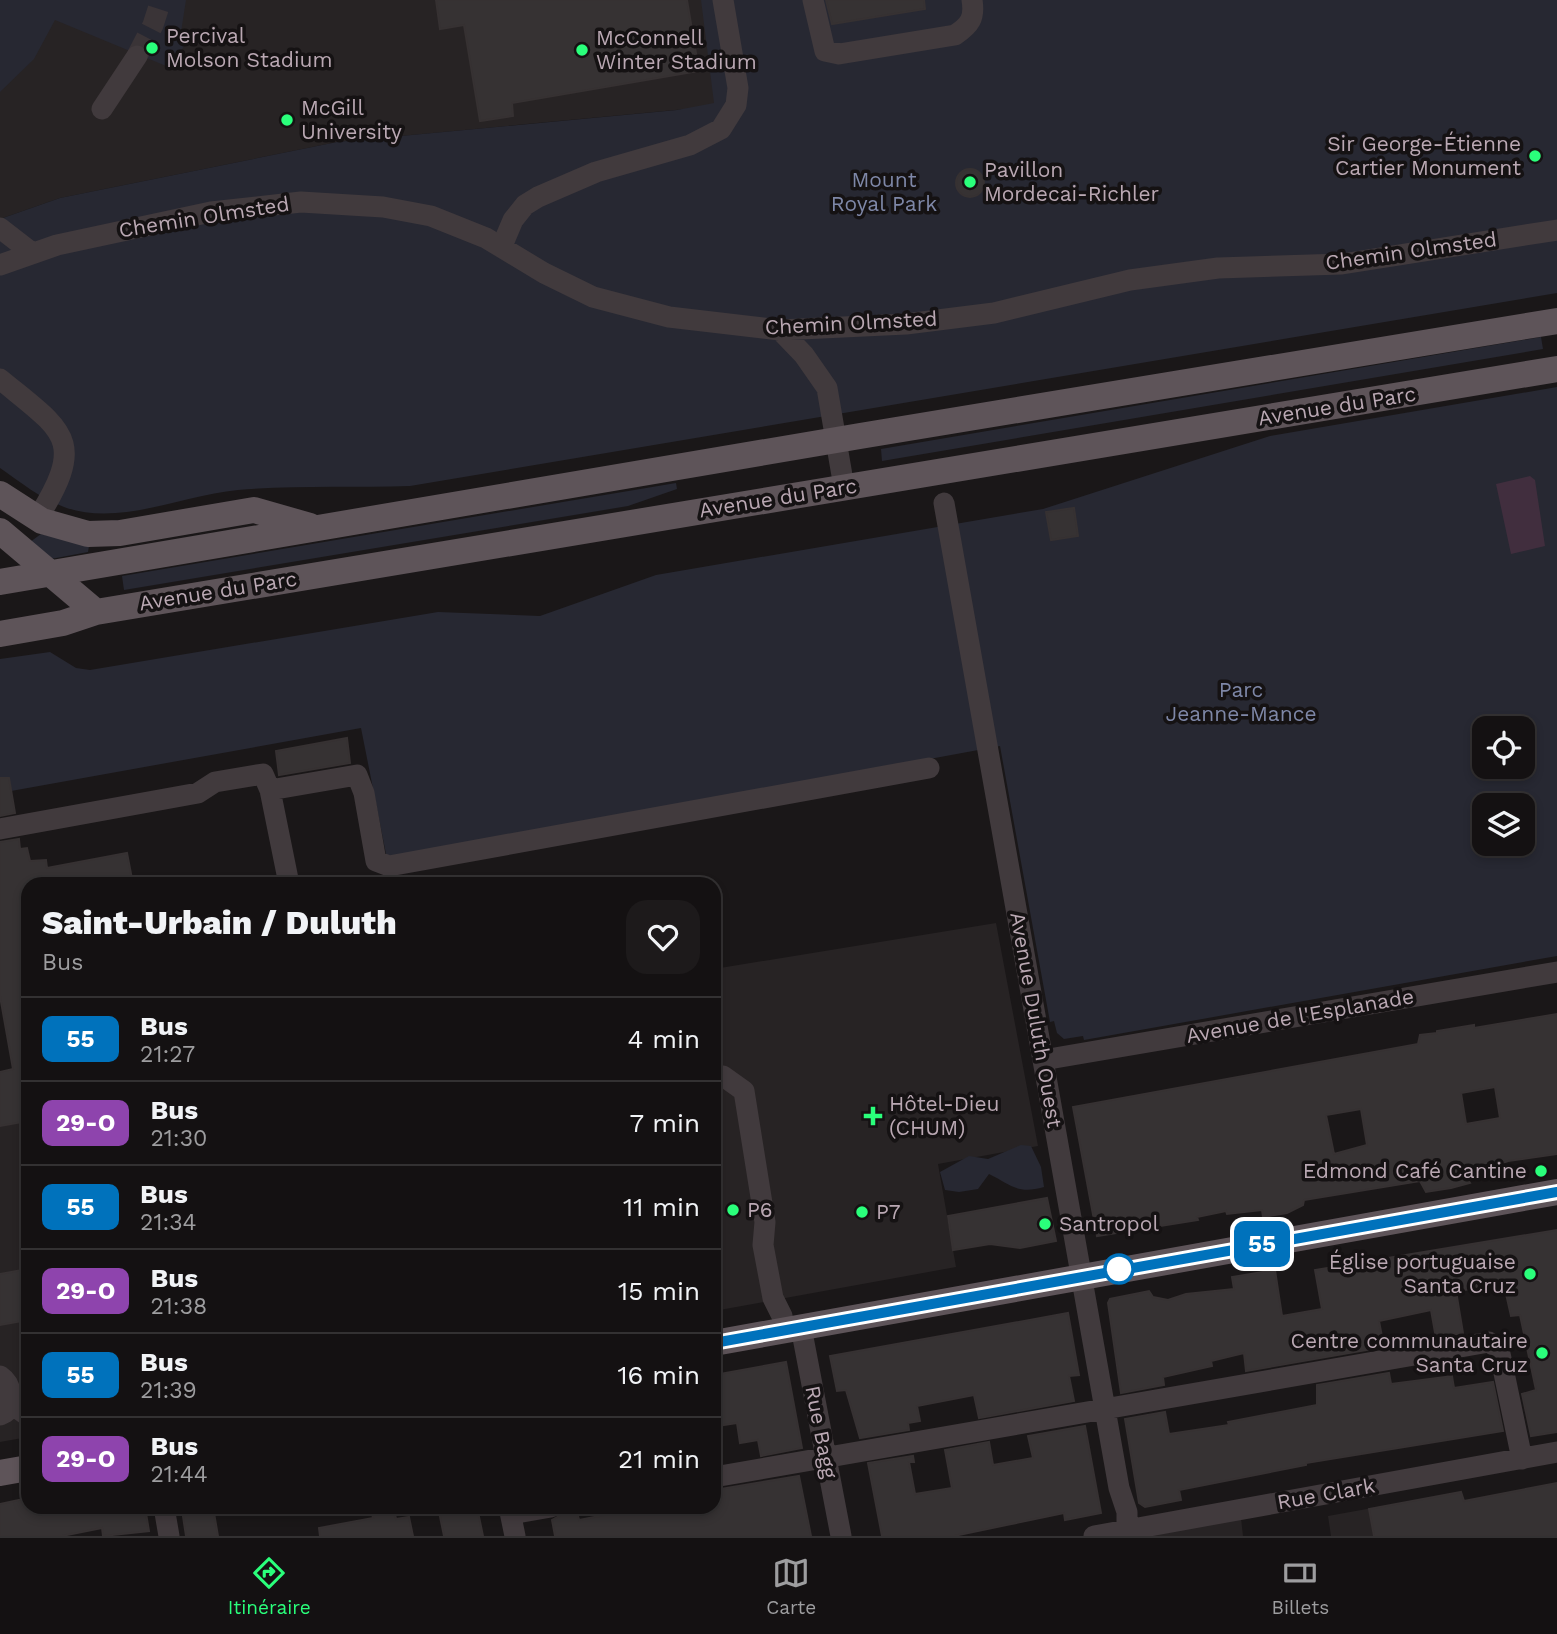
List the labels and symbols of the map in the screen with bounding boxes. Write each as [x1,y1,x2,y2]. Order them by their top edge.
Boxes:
place label: Percival Molson Stadium [166,23,333,72]
place label: McConnell Winter Stadium [596,25,757,74]
marker: Percival Molson Stadium [144,40,160,56]
marker: McConnell Winter Stadium [574,42,590,58]
place label: McGill University [301,95,402,144]
marker: McGill University [279,112,295,128]
place label: Sir George-Étienne Cartier Monument [1327,131,1521,180]
marker: Sir George-Étienne Cartier Monument [1527,148,1543,164]
place label: Pavillon Mordecai-Richler [984,157,1160,206]
park label: Mount Royal Park [831,167,937,216]
marker: Pavillon Mordecai-Richler [962,174,978,190]
street label: Chemin Olmsted [117,191,291,242]
street label: Chemin Olmsted [1324,226,1498,275]
street label: Chemin Olmsted [764,306,938,339]
street label: Avenue du Parc [1256,381,1418,430]
street label: Avenue du Parc [697,473,859,522]
street label: Avenue du Parc [137,566,299,615]
park label: Parc Jeanne-Mance [1165,677,1317,726]
street label: Avenue Duluth Ouest [1005,910,1068,1130]
street label: Avenue de l'Esplanade [1184,983,1416,1048]
place label: Hôtel-Dieu (CHUM) [889,1091,1000,1140]
marker: Hôtel-Dieu (CHUM) [863,1106,883,1126]
place label: Edmond Café Cantine [1303,1158,1527,1183]
marker: Edmond Café Cantine [1533,1163,1549,1179]
place label: P6 [747,1197,773,1222]
place label: P7 [876,1199,901,1224]
marker: P6 [725,1202,741,1218]
marker: P7 [854,1204,870,1220]
place label: Santropol [1059,1211,1159,1236]
marker: Santropol [1037,1216,1053,1232]
line badge: 55 [1230,1221,1294,1267]
place label: Église portuguaise Santa Cruz [1329,1249,1516,1298]
unlabelled marker [1104,1254,1134,1284]
marker: Église portuguaise Santa Cruz [1522,1266,1538,1282]
place label: Centre communautaire Santa Cruz [1291,1328,1528,1377]
marker: Centre communautaire Santa Cruz [1534,1345,1550,1361]
street label: Rue Bagg [800,1383,843,1481]
street label: Rue Clark [1275,1473,1377,1514]

